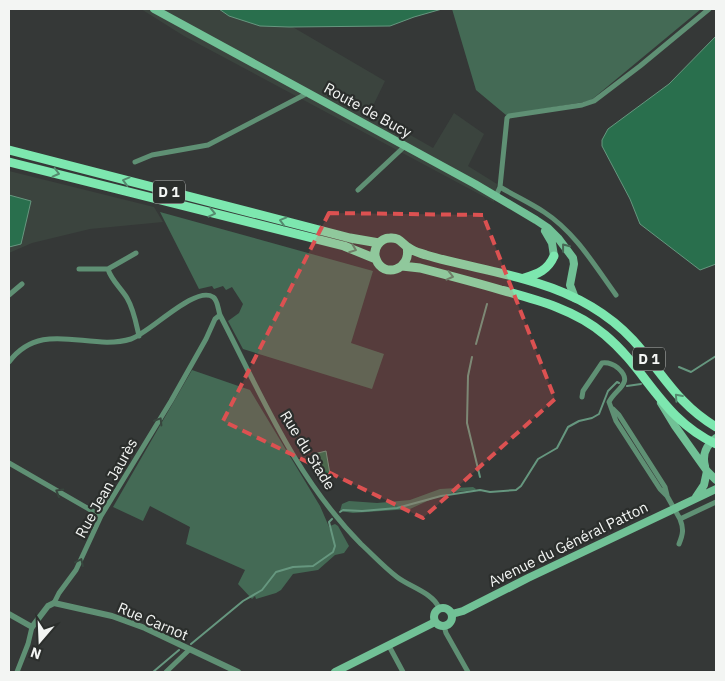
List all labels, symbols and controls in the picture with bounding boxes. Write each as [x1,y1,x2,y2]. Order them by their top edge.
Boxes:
street label: Route de Bucy [321,78,416,142]
one-way arrow [51,168,60,178]
one-way arrow [121,176,130,187]
road number: D 1 [153,180,185,203]
one-way arrow [208,207,217,218]
one-way arrow [279,216,288,227]
one-way arrow [348,243,356,253]
one-way arrow [563,244,571,253]
one-way arrow [446,270,454,281]
road number: D 1 [633,348,665,370]
one-way arrow [675,393,684,402]
street label: Rue du Stade [276,407,340,493]
one-way arrow [153,417,163,426]
street label: Rue Jean Jaurès [71,435,141,541]
one-way arrow [55,488,64,498]
street label: Avenue du Général Patton [485,497,651,591]
one-way arrow [73,558,84,567]
street label: Rue Carnot [115,598,191,644]
north arrow [15,616,65,666]
text: N [28,643,43,663]

